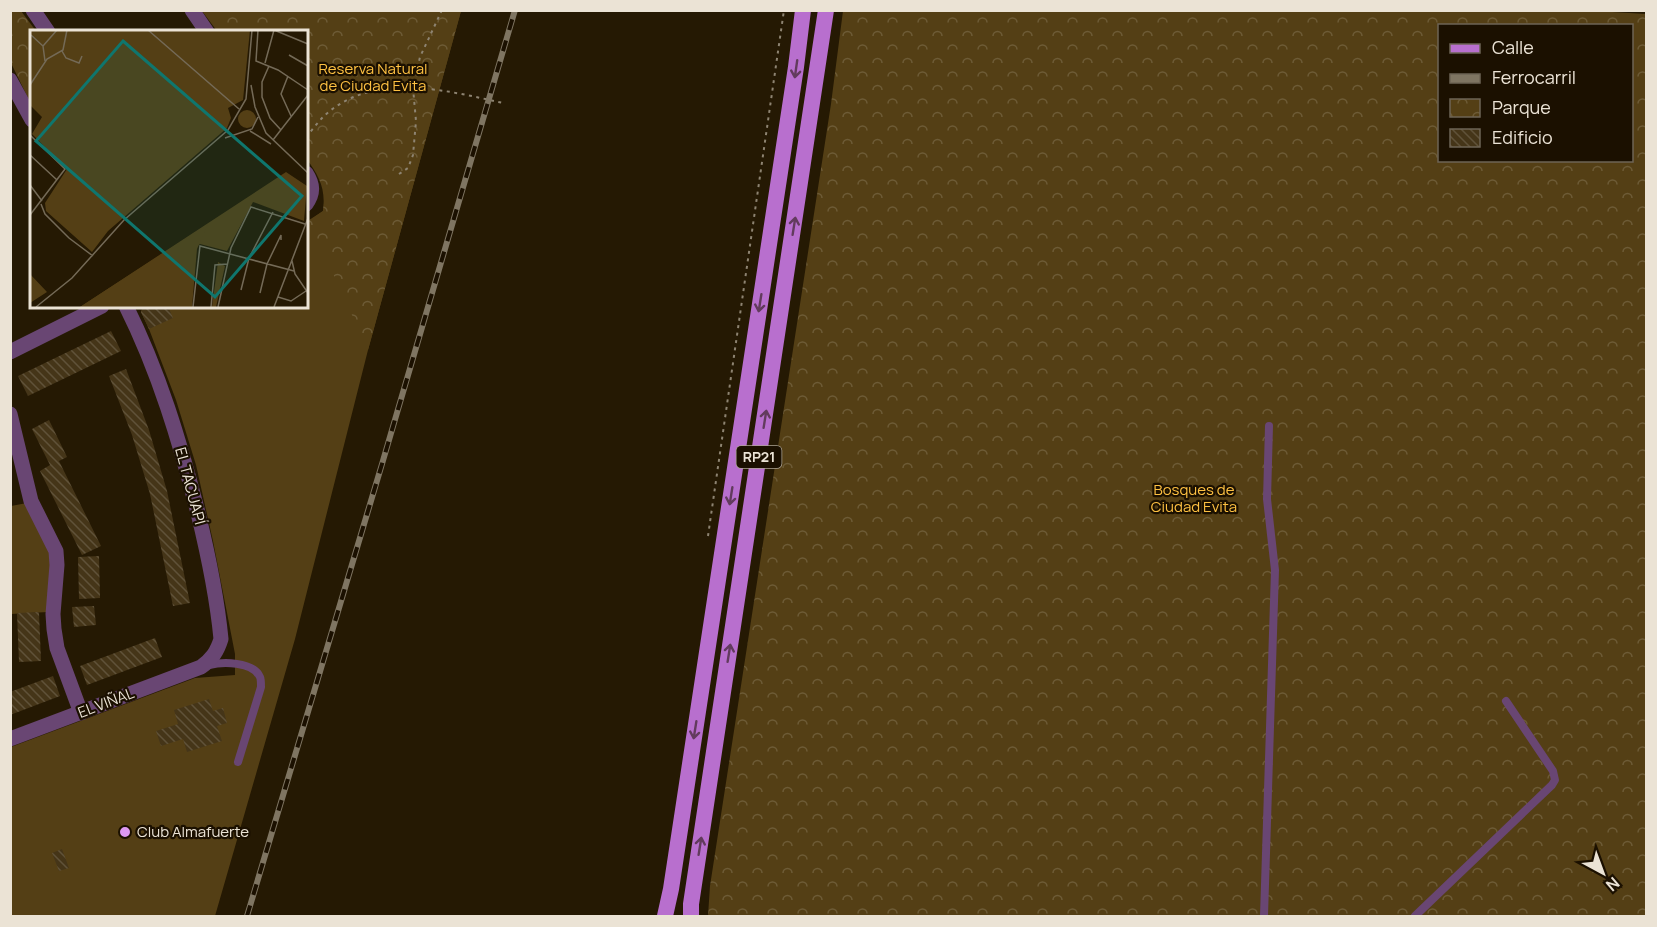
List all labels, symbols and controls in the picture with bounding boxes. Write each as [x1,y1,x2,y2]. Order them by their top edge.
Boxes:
legend [1438,24,1633,162]
inset map [30,30,308,308]
text: Calle [1492,35,1534,59]
park label: Reserva Natural de Ciudad Evita [318,58,428,96]
one-way arrow [790,58,801,78]
text: Ferrocarril [1492,65,1576,89]
text: Parque [1492,95,1551,119]
text: Edificio [1492,125,1553,149]
one-way arrow [789,216,800,236]
one-way arrow [755,293,766,312]
one-way arrow [760,409,771,429]
street label: EL TACUAPÍ [170,445,211,527]
road number: RP21 [736,446,782,468]
park label: Bosques de Ciudad Evita [1151,479,1237,517]
one-way arrow [725,485,736,505]
one-way arrow [724,644,735,663]
street label: EL VIÑAL [75,682,137,723]
one-way arrow [690,720,701,739]
place label: Club Almafuerte [137,821,249,842]
marker: Club Almafuerte [118,825,132,839]
one-way arrow [695,836,706,856]
north arrow [1573,843,1633,903]
text: N [1601,872,1624,896]

